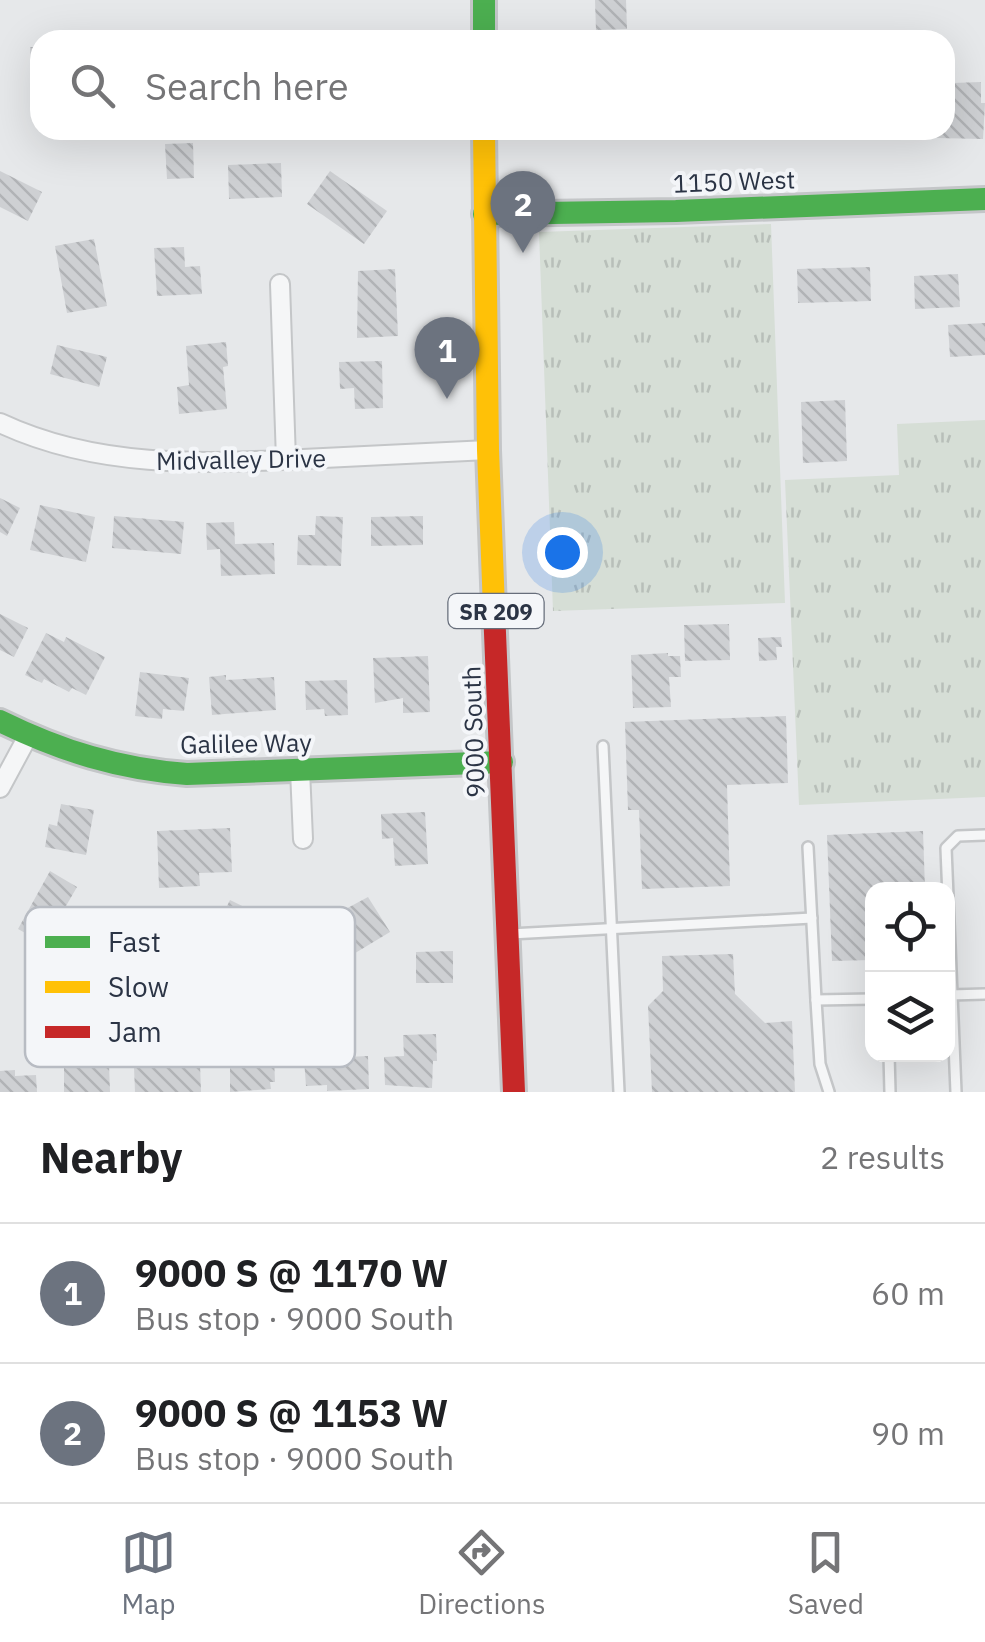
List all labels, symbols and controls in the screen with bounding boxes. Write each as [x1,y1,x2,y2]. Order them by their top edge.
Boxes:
search box [30,30,955,140]
icon: search [65,58,120,113]
text: Search here [145,61,349,110]
street label: 1150 West [672,162,796,200]
pin: 2 [490,170,556,253]
pin: 1 [414,316,480,399]
street label: Midvalley Drive [156,441,326,477]
your location [537,527,588,578]
road number: SR 209 [448,594,544,628]
street label: 9000 South [454,666,492,798]
street label: Galilee Way [180,725,313,761]
map controls [865,882,955,1062]
button: locate [865,882,955,972]
legend [25,907,355,1067]
text: Fast [108,923,161,960]
text: Slow [108,968,169,1005]
button: layers [865,972,955,1062]
text: Jam [108,1013,162,1050]
text: Nearby [40,1130,182,1185]
text: 2 results [820,1136,945,1178]
text: 9000 S @ 1170 W [135,1248,448,1297]
text: 1 [63,1272,82,1314]
text: 60 m [871,1272,945,1314]
text: Bus stop · 9000 South [135,1297,454,1339]
text: 9000 S @ 1153 W [135,1388,448,1437]
text: 2 [63,1412,82,1454]
text: 90 m [871,1412,945,1454]
text: Bus stop · 9000 South [135,1437,454,1479]
tab: Map [121,1525,176,1622]
tab: Directions [418,1525,546,1622]
tab: Saved [788,1525,864,1622]

